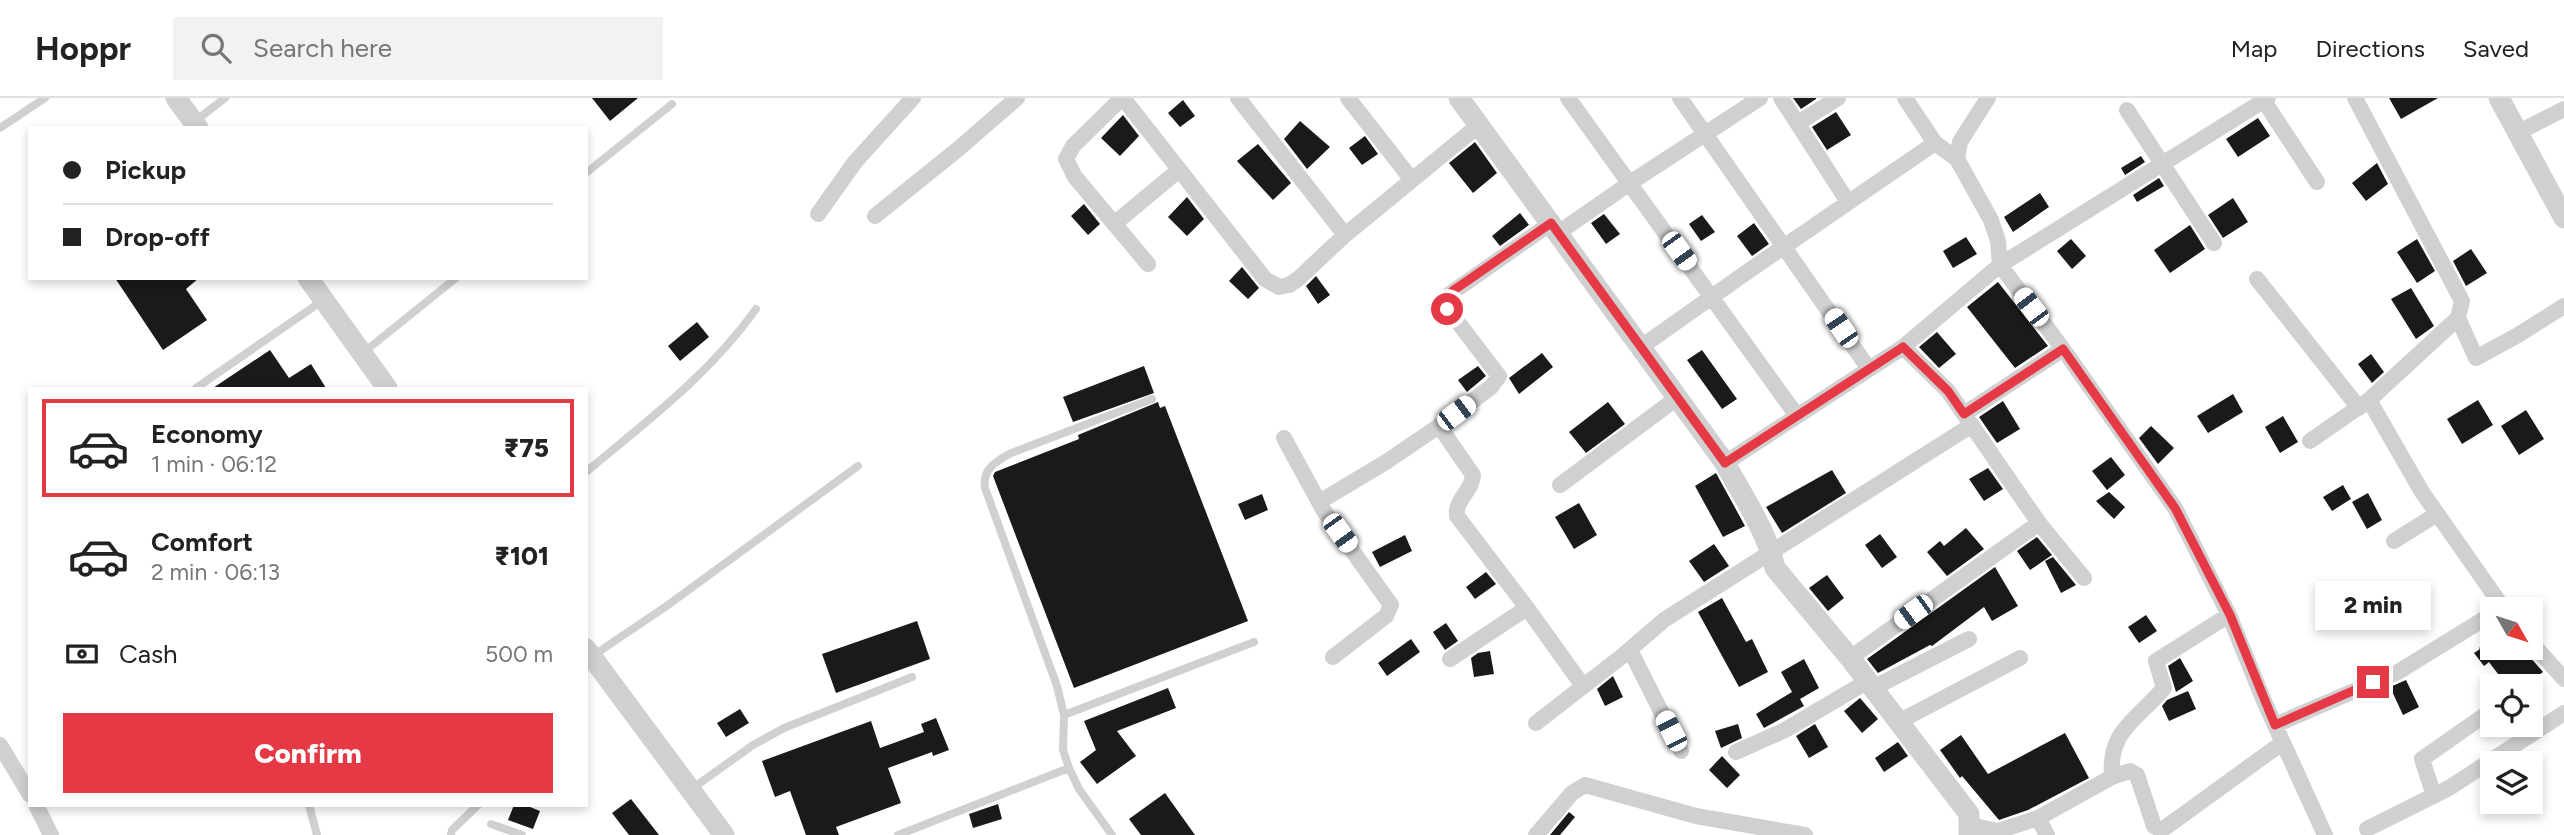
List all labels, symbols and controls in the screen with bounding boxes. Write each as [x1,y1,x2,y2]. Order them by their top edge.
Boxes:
search box [173,17,663,80]
text: Hoppr [35,29,131,68]
icon: search [197,29,235,67]
text: Search here [253,32,392,64]
text: Map [2231,34,2277,63]
text: Directions [2315,34,2425,63]
text: Saved [2463,34,2529,63]
text: Pickup [105,154,186,186]
text: Drop-off [105,221,210,253]
car [1659,228,1700,274]
car [2010,284,2053,330]
route start [1431,293,1463,325]
car [1821,305,1862,351]
car [1433,392,1480,434]
icon: car [67,417,130,480]
text: Economy [151,418,263,450]
text: ₹75 [504,432,549,464]
text: 1 min · 06:12 [151,450,277,478]
car [1320,510,1361,556]
icon: car [67,525,130,588]
text: Comfort [151,526,253,558]
text: ₹101 [495,540,549,572]
text: 2 min · 06:13 [151,558,280,586]
callout: 2 min [2315,580,2431,630]
car [1890,591,1937,633]
text: 2 min [2344,591,2402,619]
north arrow [2480,597,2543,660]
map controls [2480,597,2543,814]
icon: cash [63,635,101,673]
text: Cash [119,638,178,670]
text: 500 m [485,640,553,668]
route end [2357,666,2389,698]
button: locate [2480,674,2543,737]
car [1653,708,1690,754]
button: Confirm [63,713,553,793]
button: layers [2480,751,2543,814]

